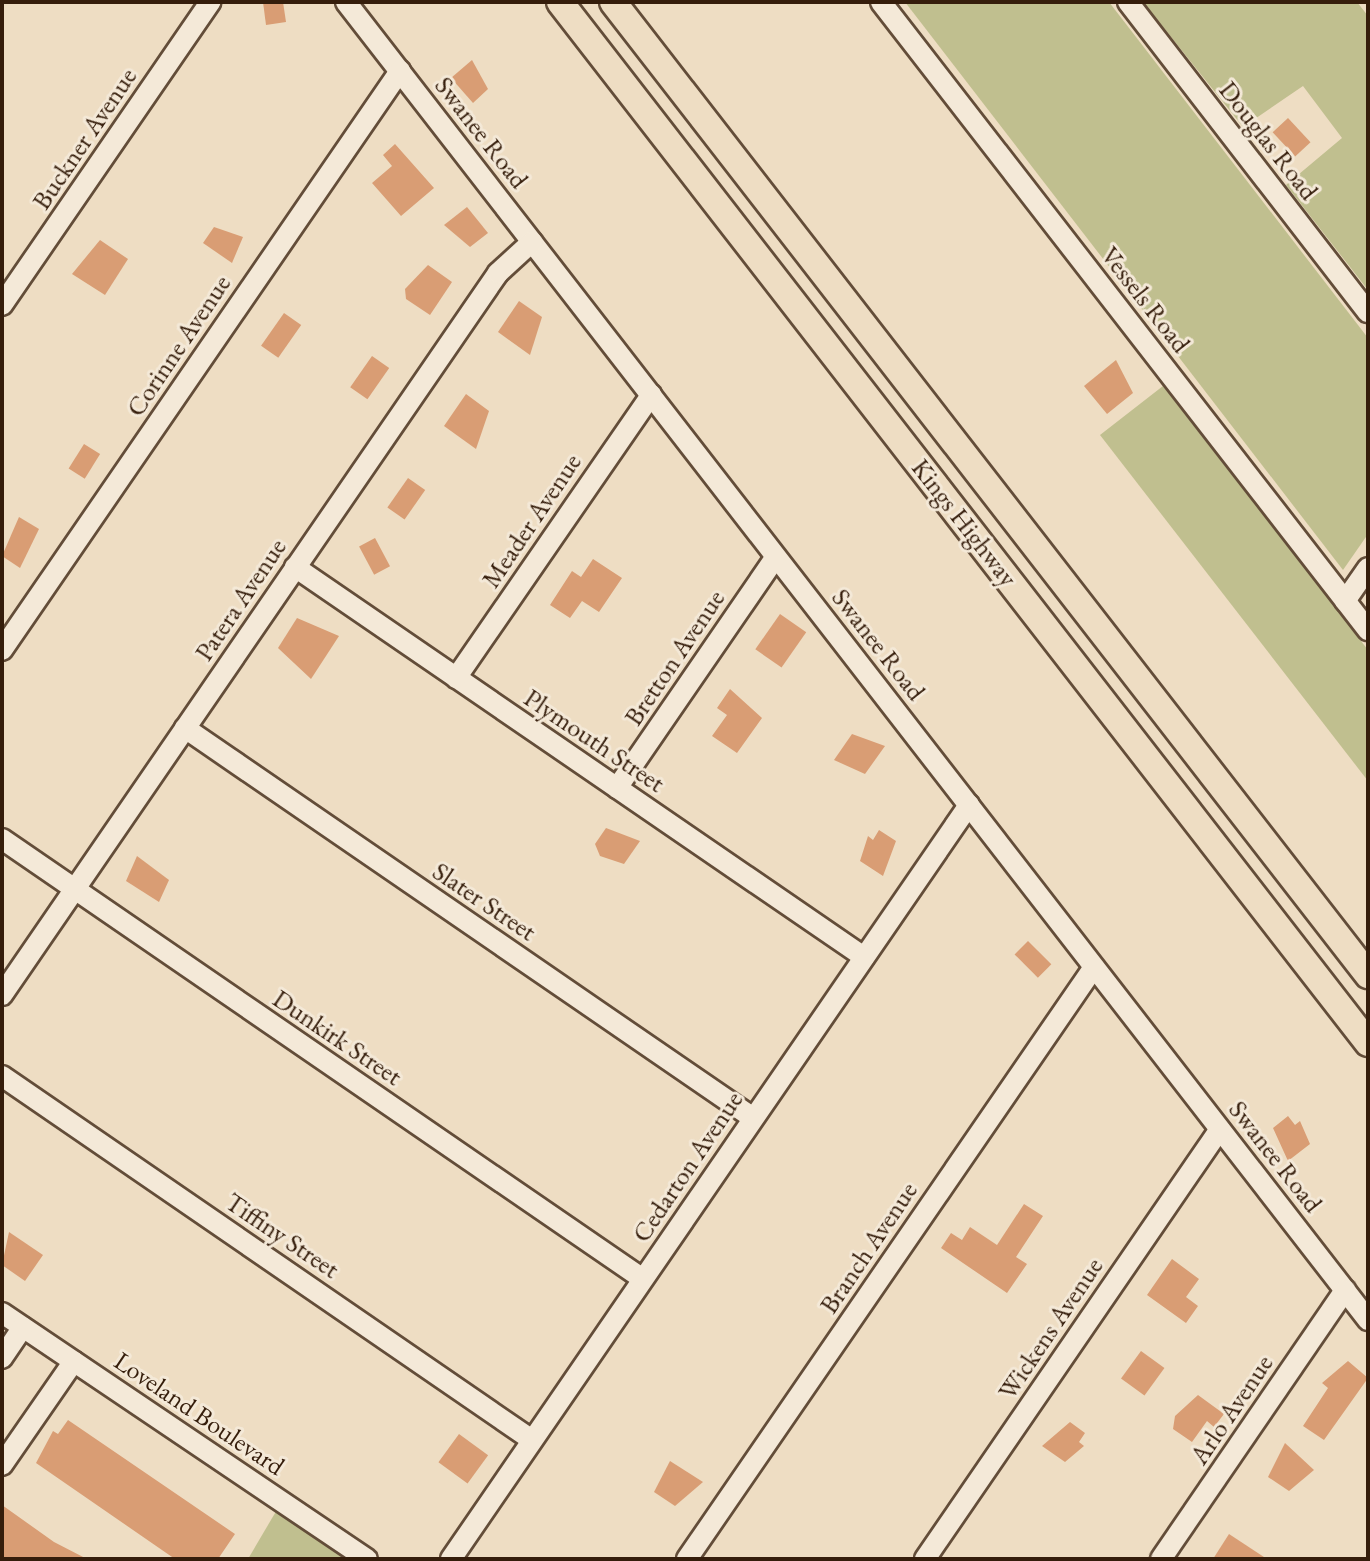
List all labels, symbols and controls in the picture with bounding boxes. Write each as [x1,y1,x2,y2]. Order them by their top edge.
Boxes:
street label: Buckner Avenue [26,62,144,216]
street label: Swanee Road [428,71,534,195]
street label: Douglas Road [1212,75,1324,207]
street label: Vessels Road [1094,241,1196,359]
street label: Corinne Avenue [120,269,238,423]
street label: Meader Avenue [476,448,588,594]
street label: Kings Highway [905,453,1023,593]
street label: Patera Avenue [189,533,293,667]
street label: Swanee Road [825,583,931,707]
street label: Bretton Avenue [618,584,732,732]
street label: Plymouth Street [518,683,670,799]
street label: Slater Street [426,856,542,948]
street label: Dunkirk Street [267,983,407,1093]
street label: Cedarton Avenue [626,1086,750,1248]
street label: Swanee Road [1222,1095,1328,1219]
street label: Branch Avenue [814,1176,924,1320]
street label: Tiffiny Street [219,1187,345,1285]
street label: Wickens Avenue [992,1252,1110,1406]
street label: Loveland Boulevard [108,1346,290,1482]
street label: Arlo Avenue [1184,1349,1280,1471]

